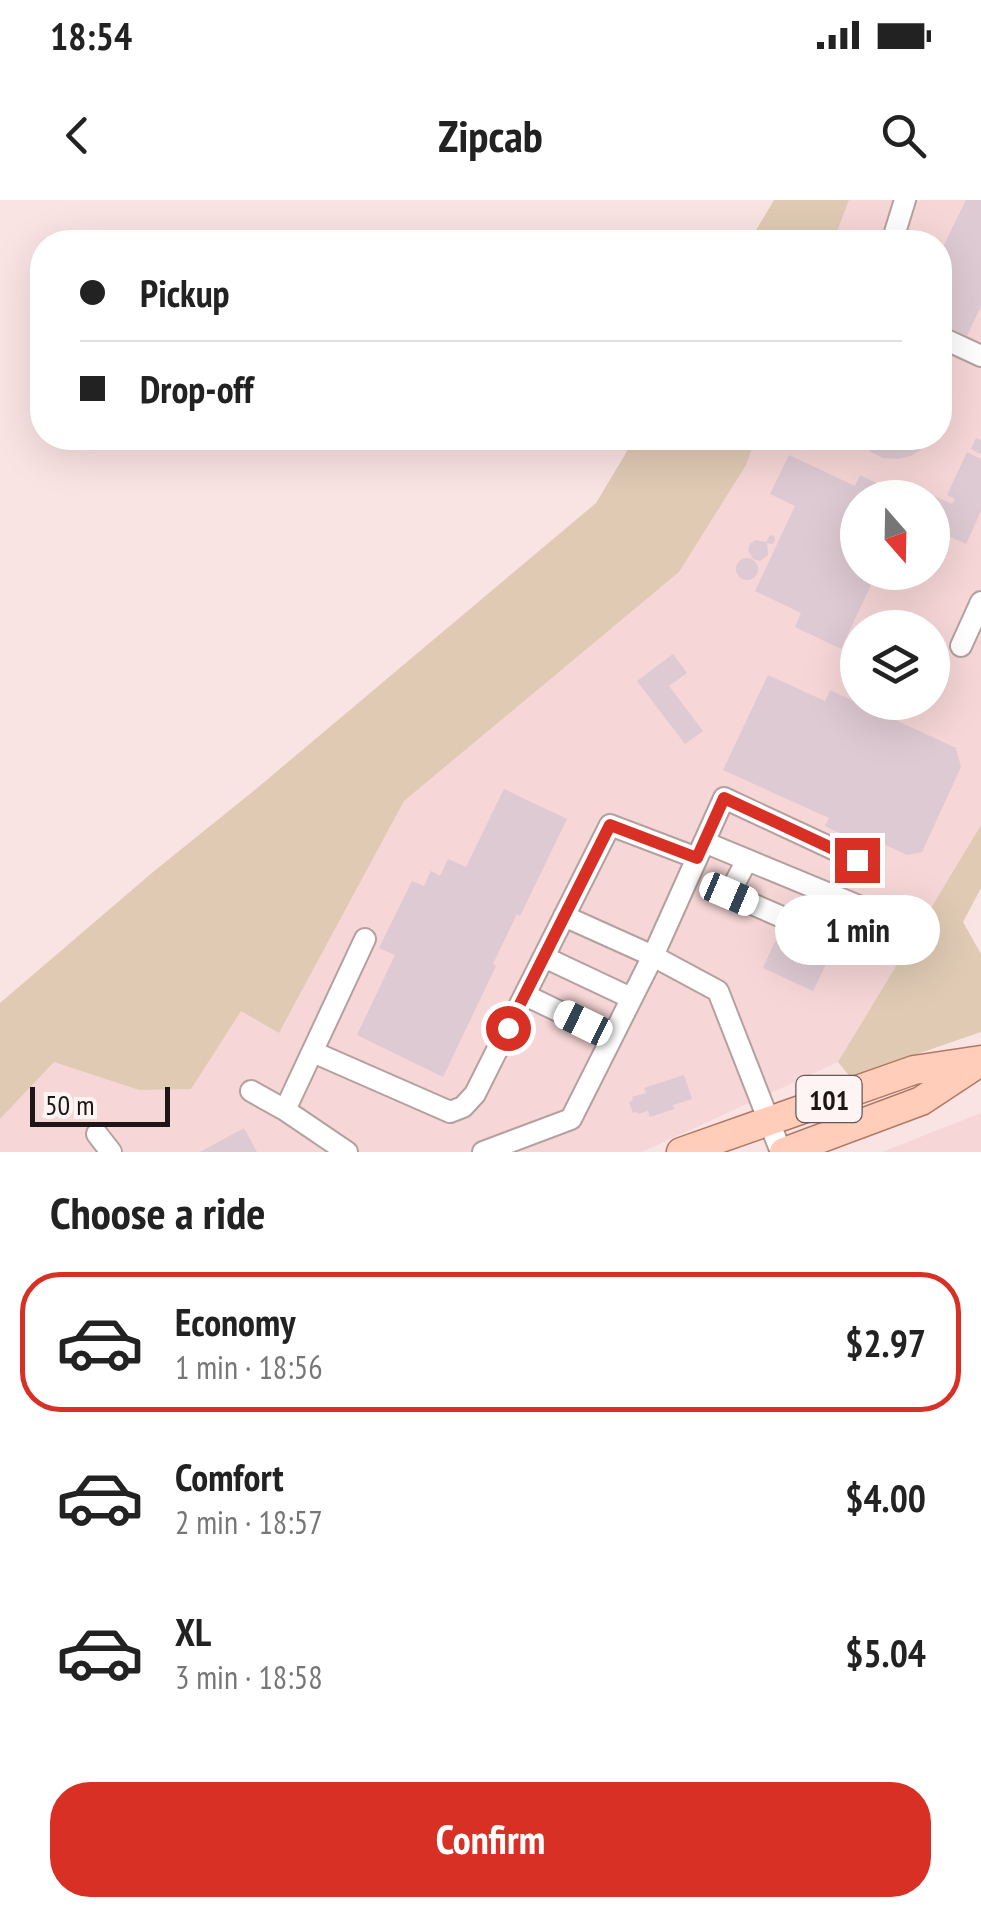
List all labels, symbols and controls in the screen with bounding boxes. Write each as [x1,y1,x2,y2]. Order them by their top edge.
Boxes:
text: 18:54 [50,11,132,60]
text: Zipcab [438,106,543,164]
icon: back [50,108,105,163]
icon: search [876,108,931,163]
text: Pickup [140,268,230,317]
text: Drop-off [140,364,254,413]
north arrow [840,480,950,590]
map controls [840,480,950,720]
button: layers [840,610,950,720]
route end [835,838,880,883]
car [696,868,762,920]
callout: 1 min [774,895,940,965]
text: 1 min [825,909,890,951]
car [549,996,617,1050]
route start [486,1006,531,1051]
road number: 101 [796,1076,862,1122]
scale bar [30,1082,170,1126]
text: 50 m [45,1086,94,1123]
text: Choose a ride [50,1183,265,1241]
icon: car [55,1297,145,1387]
text: Economy [175,1297,295,1346]
text: $2.97 [845,1318,926,1367]
text: 1 min · 18:56 [175,1346,323,1388]
icon: car [55,1452,145,1542]
text: Comfort [175,1452,284,1501]
text: $4.00 [845,1473,926,1522]
text: 2 min · 18:57 [175,1501,323,1543]
icon: car [55,1607,145,1697]
text: XL [175,1607,211,1656]
text: $5.04 [845,1628,926,1677]
text: 3 min · 18:58 [175,1656,323,1698]
button: Confirm [50,1782,931,1897]

